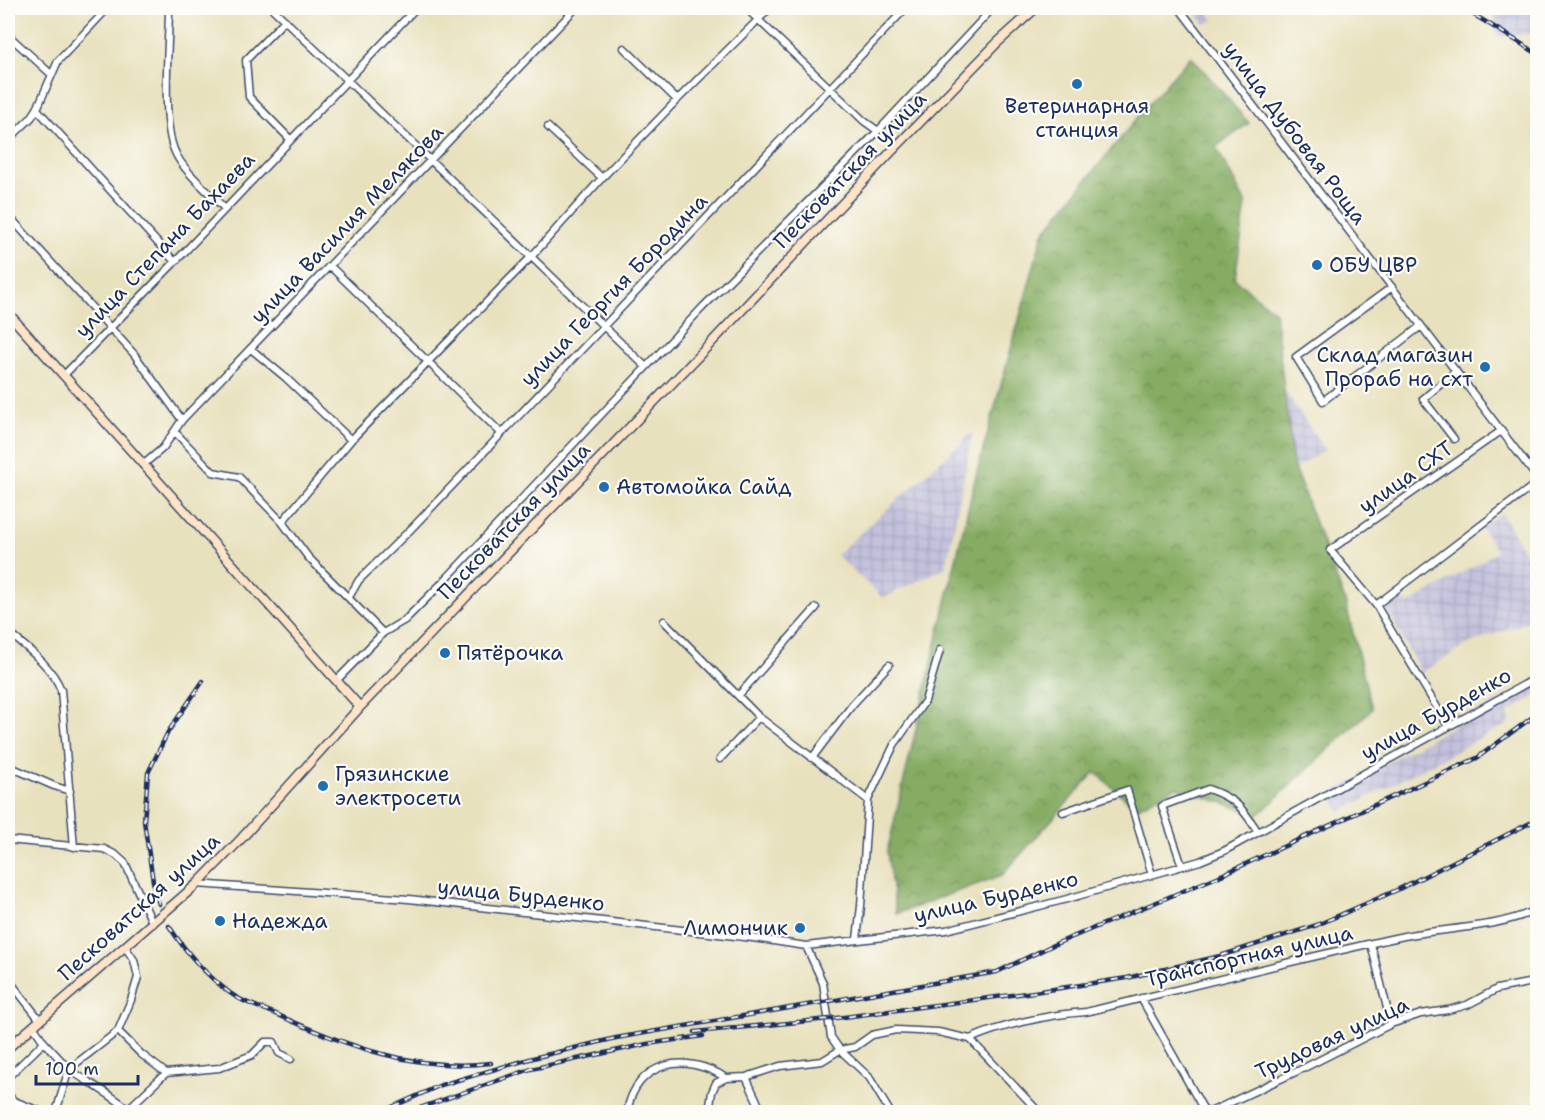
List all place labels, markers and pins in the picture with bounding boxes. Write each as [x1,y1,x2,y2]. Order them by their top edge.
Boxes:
marker: Ветеринарная станция [1070,77,1084,91]
place label: Ветеринарная станция [1005,92,1149,144]
place label: ОБУ ЦВР [1329,251,1417,279]
marker: ОБУ ЦВР [1310,258,1324,272]
place label: Склад магазин Прораб на схт [1317,341,1473,393]
marker: Склад магазин Прораб на схт [1478,360,1492,374]
place label: Автомойка Сайд [616,473,792,501]
marker: Автомойка Сайд [597,480,611,494]
place label: Пятёрочка [457,639,563,667]
marker: Пятёрочка [438,646,452,660]
place label: Грязинские электросети [335,760,461,812]
marker: Грязинские электросети [316,779,330,793]
place label: Надежда [232,907,328,935]
marker: Надежда [213,914,227,928]
place label: Лимончик [683,914,788,942]
marker: Лимончик [793,921,807,935]

